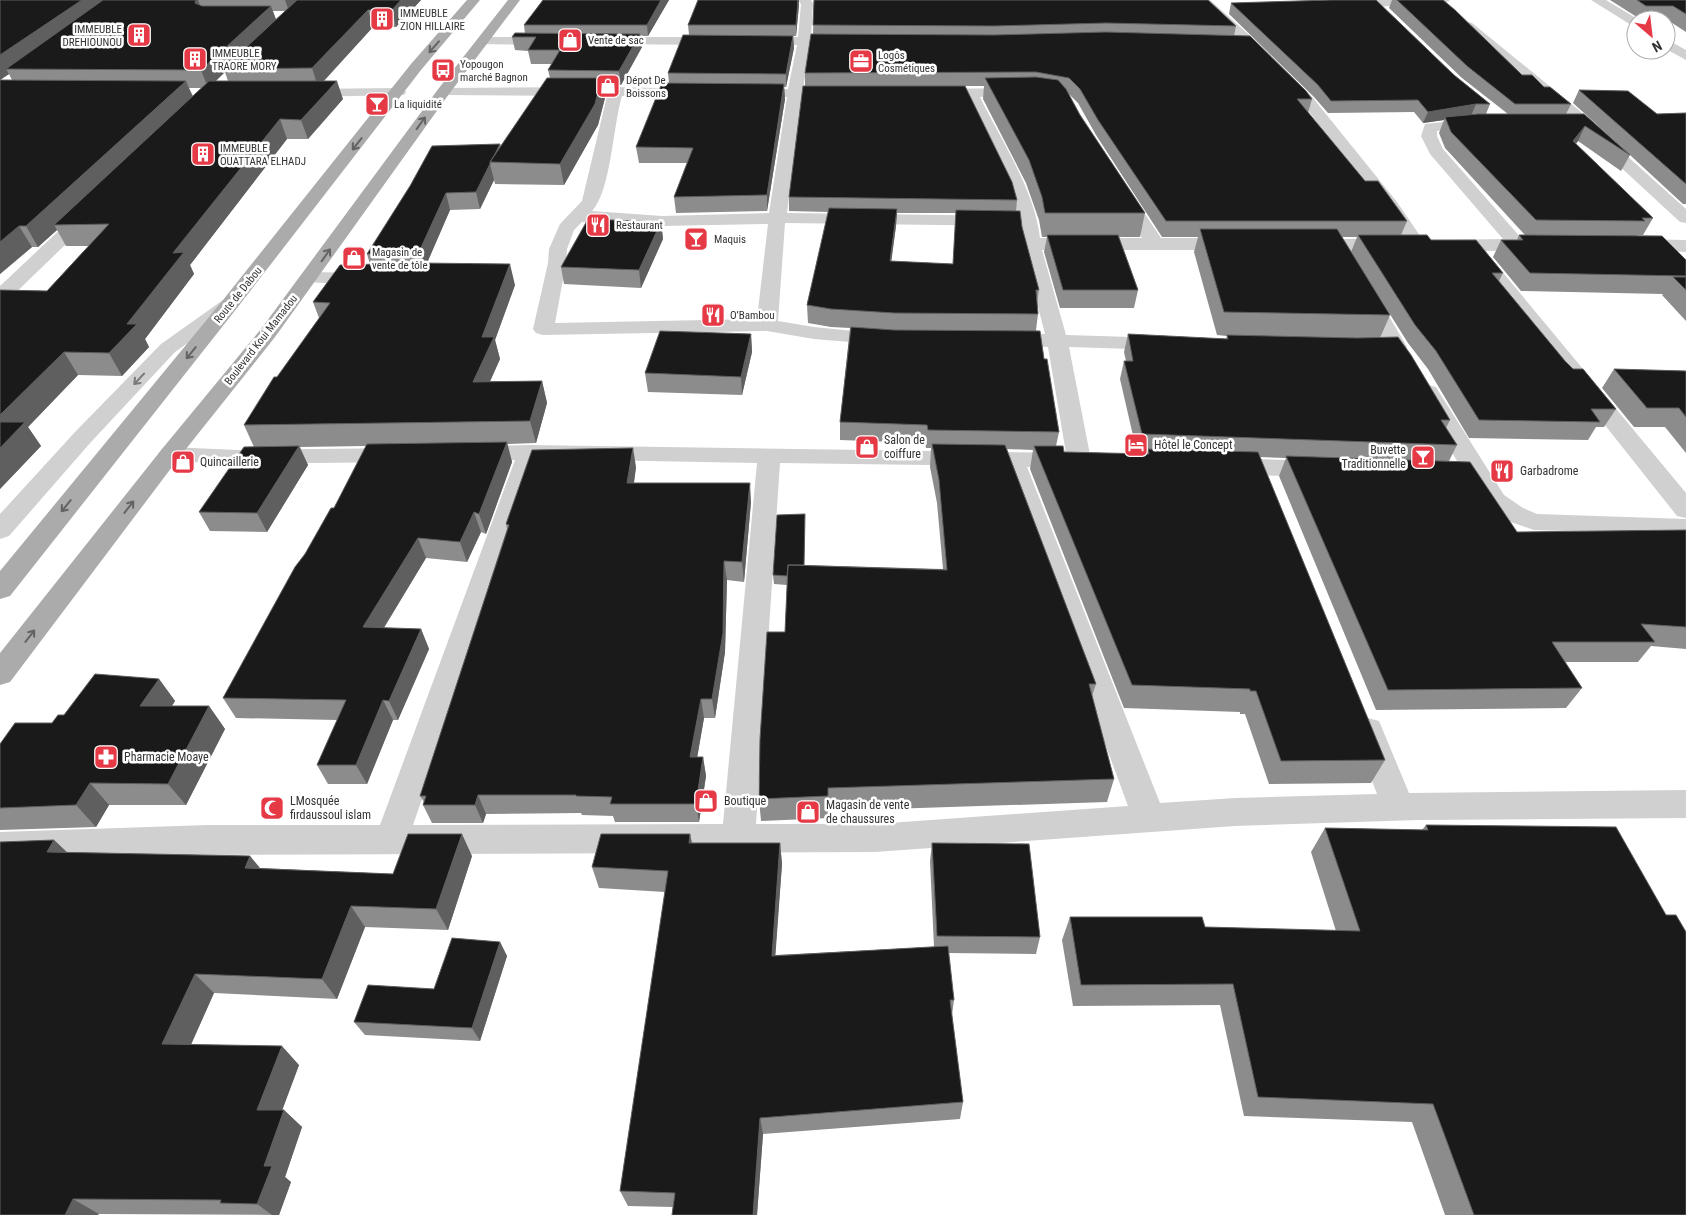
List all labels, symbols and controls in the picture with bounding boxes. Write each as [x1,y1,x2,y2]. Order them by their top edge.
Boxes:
building icon: IMMEUBLE ZION HILLAIRE [369,6,395,32]
place label: IMMEUBLE ZION HILLAIRE [400,7,466,33]
north arrow [1626,10,1676,60]
building icon: IMMEUBLE DREHIOUNOU [126,22,152,48]
place label: IMMEUBLE DREHIOUNOU [62,23,123,49]
shop icon: Vente de sac [557,27,583,53]
place label: Vente de sac [588,34,644,47]
text: N [1650,37,1665,56]
one-way arrow [429,40,440,53]
building icon: IMMEUBLE TRAORE MORY [182,46,208,72]
place label: IMMEUBLE TRAORE MORY [212,47,277,73]
office icon: Logôs Cosmétiques [848,48,874,74]
place label: Logôs Cosmétiques [878,49,935,75]
bus stop icon: Yopougon marché Bagnon [430,57,456,83]
place label: Yopougon marché Bagnon [460,58,528,84]
shop icon: Dépot De Boissons [595,73,621,99]
place label: Dépot De Boissons [626,74,666,100]
bar icon: La liquidité [364,91,390,117]
place label: La liquidité [394,98,442,111]
one-way arrow [416,116,426,130]
one-way arrow [352,137,363,150]
building icon: IMMEUBLE OUATTARA ELHADJ [190,141,216,167]
place label: IMMEUBLE OUATTARA ELHADJ [220,142,306,168]
restaurant icon: Restaurant [585,212,611,238]
place label: Restaurant [616,219,663,232]
bar icon: Maquis [683,226,709,252]
place label: Maquis [714,233,746,246]
shop icon: Magasin de vente de tôle [341,245,367,271]
place label: Magasin de vente de tôle [372,246,428,272]
one-way arrow [321,248,331,262]
street label: Route de Dabou [211,264,265,326]
street label: Boulevard Koui Mamadou [222,292,300,388]
restaurant icon: O’Bambou [700,302,726,328]
place label: O’Bambou [730,309,775,322]
one-way arrow [185,346,196,359]
one-way arrow [133,373,145,385]
hotel icon: Hôtel le Concept [1123,432,1149,458]
place label: Salon de coiffure [884,433,925,461]
shop icon: Salon de coiffure [854,434,880,460]
place label: Hôtel le Concept [1154,438,1233,452]
place label: Buvette Traditionnelle [1342,443,1406,471]
bar icon: Buvette Traditionnelle [1410,444,1436,470]
shop icon: Quincaillerie [170,449,196,475]
place label: Quincaillerie [200,455,259,469]
restaurant icon: Garbadrome [1489,458,1515,484]
place label: Garbadrome [1520,464,1579,478]
one-way arrow [61,500,72,513]
one-way arrow [124,501,135,514]
one-way arrow [24,629,35,642]
pharmacy icon: Pharmacie Moaye [93,744,119,770]
place label: Pharmacie Moaye [124,750,209,764]
shop icon: Boutique [693,788,719,814]
place label: LMosquée firdaussoul islam [290,794,371,822]
place label: Boutique [724,794,766,808]
mosque icon: LMosquée firdaussoul islam [259,795,285,821]
place label: Magasin de vente de chaussures [826,798,910,826]
shop icon: Magasin de vente de chaussures [795,799,821,825]

